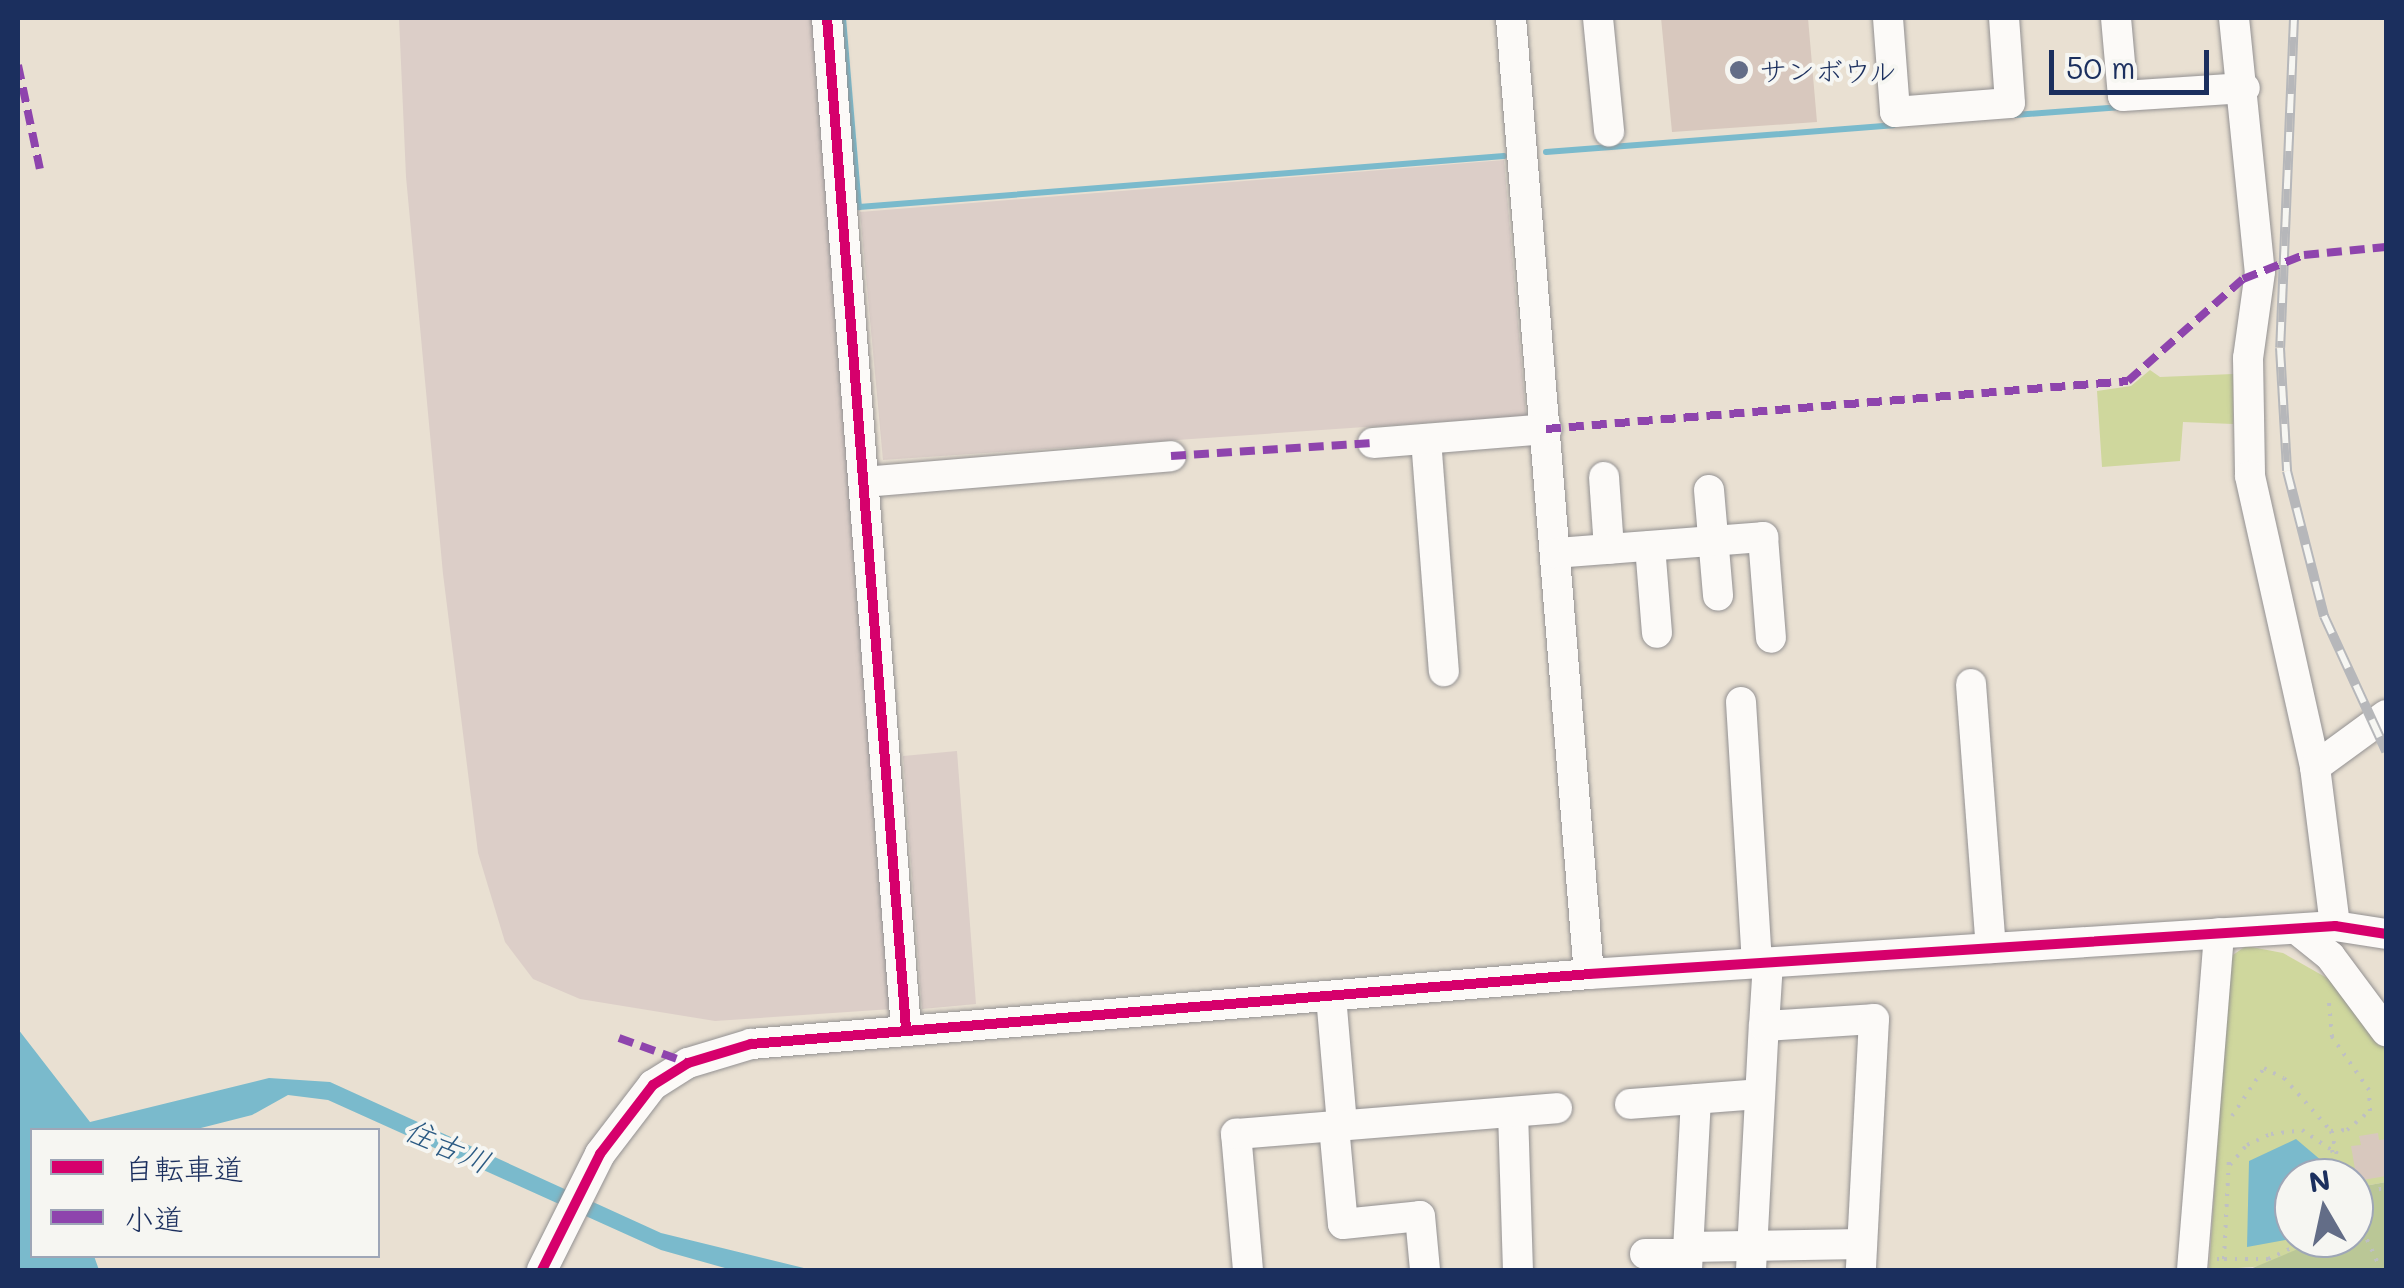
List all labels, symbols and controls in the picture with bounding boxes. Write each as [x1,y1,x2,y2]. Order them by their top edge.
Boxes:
scale bar [2054,30,2214,92]
text: 50 m [2066,47,2136,87]
place label: サンボウル [1759,53,1899,87]
marker: サンボウル [1728,59,1750,81]
water label: 住古川 [400,1110,496,1180]
legend [30,1128,380,1258]
text: 自転車道 [124,1148,244,1188]
north arrow [2274,1158,2374,1258]
text: N [2306,1161,2333,1200]
text: 小道 [124,1198,184,1238]

